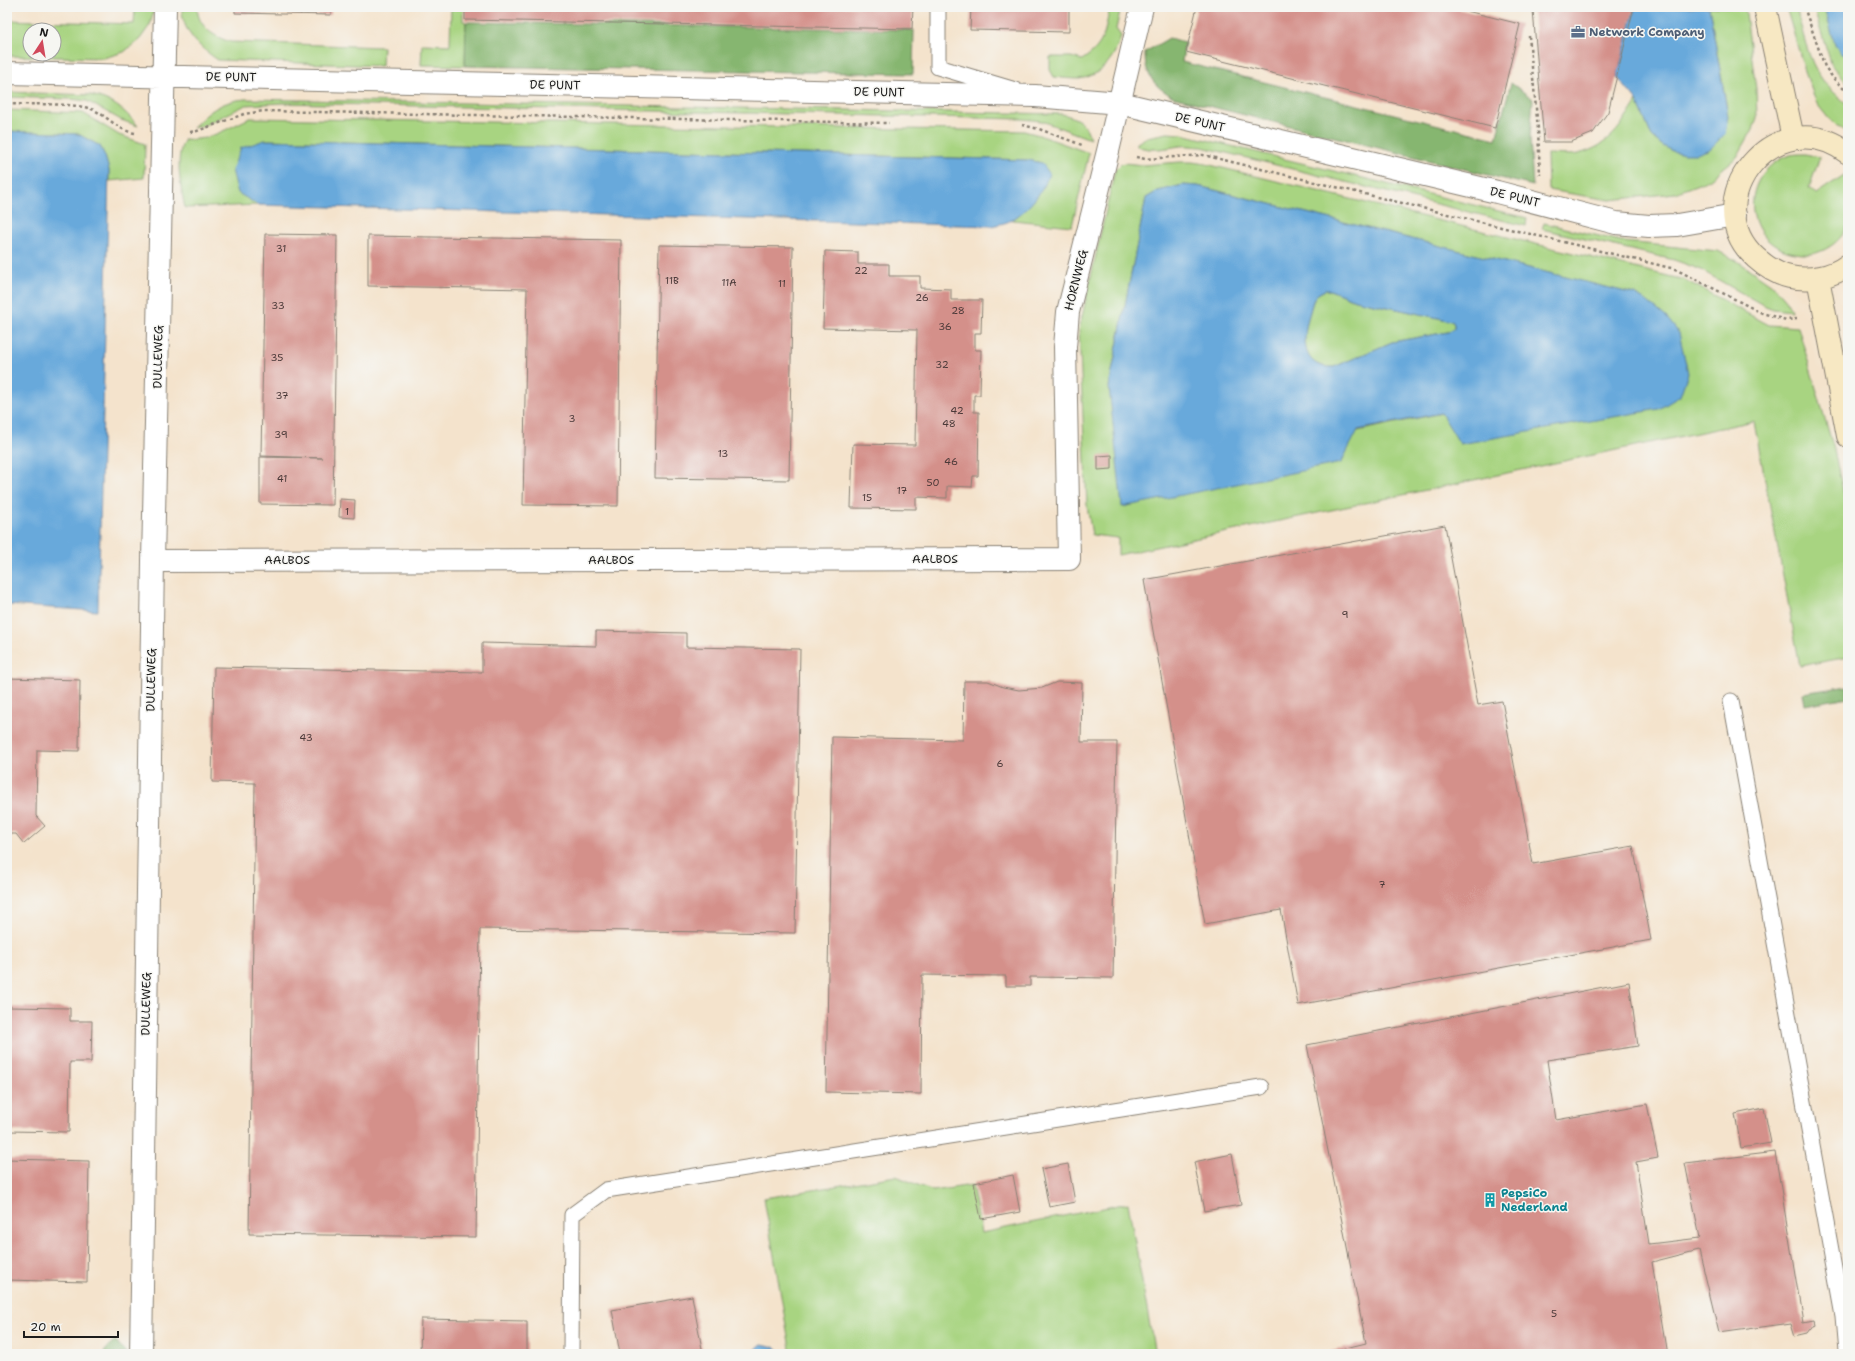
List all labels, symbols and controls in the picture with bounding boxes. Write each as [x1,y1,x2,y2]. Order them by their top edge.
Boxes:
north arrow [22,22,62,62]
text: N [38,24,50,41]
office icon: Network Company [1570,24,1586,40]
place label: Network Company [1589,24,1705,40]
street label: DE PUNT [205,69,257,85]
street label: DE PUNT [529,77,581,93]
street label: DE PUNT [853,84,905,100]
street label: DE PUNT [1173,108,1227,136]
street label: DE PUNT [1488,183,1542,211]
house number: 31 [276,242,286,255]
street label: HORNWEG [1061,248,1091,312]
house number: 22 [854,264,868,277]
house number: 11B [665,274,679,287]
house number: 11A [722,276,736,289]
house number: 11 [778,277,786,290]
house number: 26 [915,291,929,304]
house number: 33 [271,299,285,312]
house number: 28 [951,304,965,317]
house number: 36 [938,320,952,333]
street label: DULLEWEG [149,325,167,389]
house number: 35 [271,351,283,364]
house number: 32 [935,358,949,371]
house number: 37 [275,389,289,402]
house number: 42 [950,404,964,417]
house number: 3 [569,412,576,425]
house number: 48 [942,417,956,430]
house number: 39 [274,428,288,441]
house number: 13 [718,447,728,460]
house number: 46 [944,455,958,468]
house number: 41 [277,472,287,485]
house number: 50 [926,476,940,489]
house number: 17 [897,484,907,497]
house number: 15 [862,491,872,504]
house number: 1 [345,505,349,518]
street label: AALBOS [912,551,958,567]
street label: AALBOS [264,552,310,568]
street label: AALBOS [588,552,634,568]
house number: 9 [1342,608,1349,621]
street label: DULLEWEG [142,648,160,712]
house number: 43 [299,731,313,744]
house number: 6 [997,757,1004,770]
house number: 7 [1379,878,1386,891]
street label: DULLEWEG [137,972,155,1036]
place label: PepsiCo Nederland [1501,1185,1568,1215]
building icon: PepsiCo Nederland [1482,1192,1498,1208]
house number: 5 [1551,1307,1557,1320]
scale bar [24,1313,118,1339]
text: 20 m [30,1319,61,1335]

